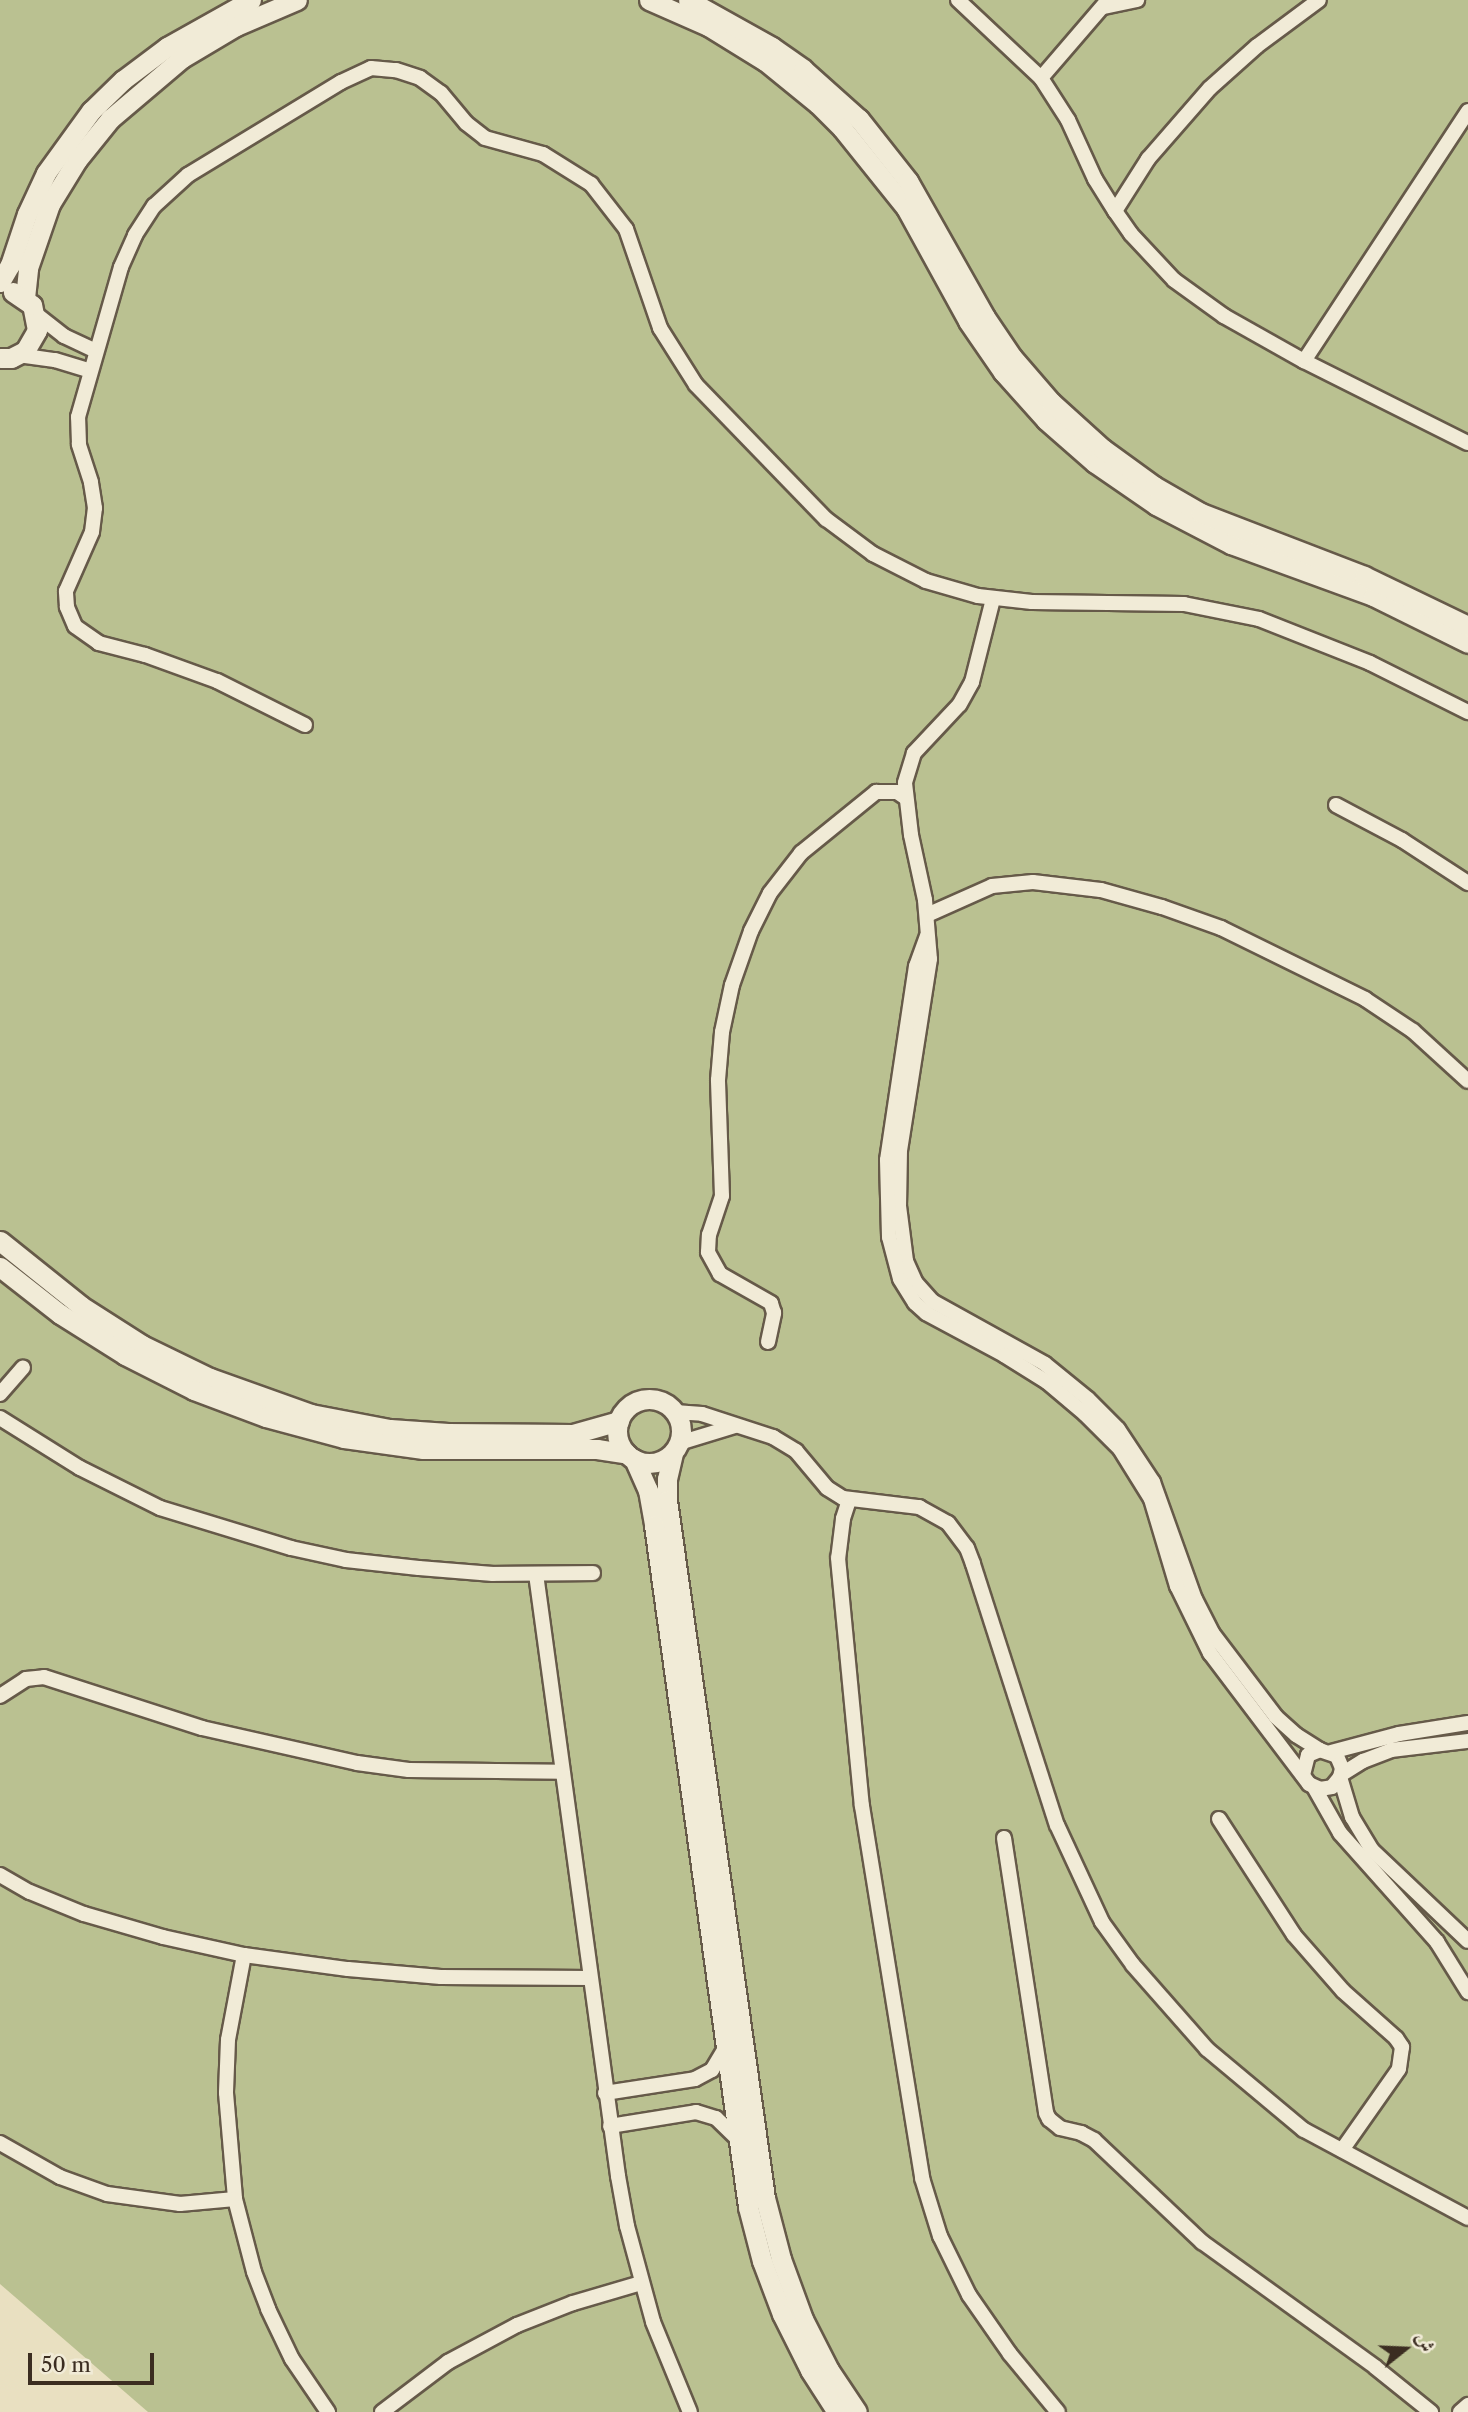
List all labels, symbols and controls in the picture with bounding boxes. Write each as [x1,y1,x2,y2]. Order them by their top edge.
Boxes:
north arrow [1370,2314,1440,2384]
text: ش [1412,2330,1439,2355]
scale bar [32,2338,158,2382]
text: 50 m [41,2352,91,2377]

